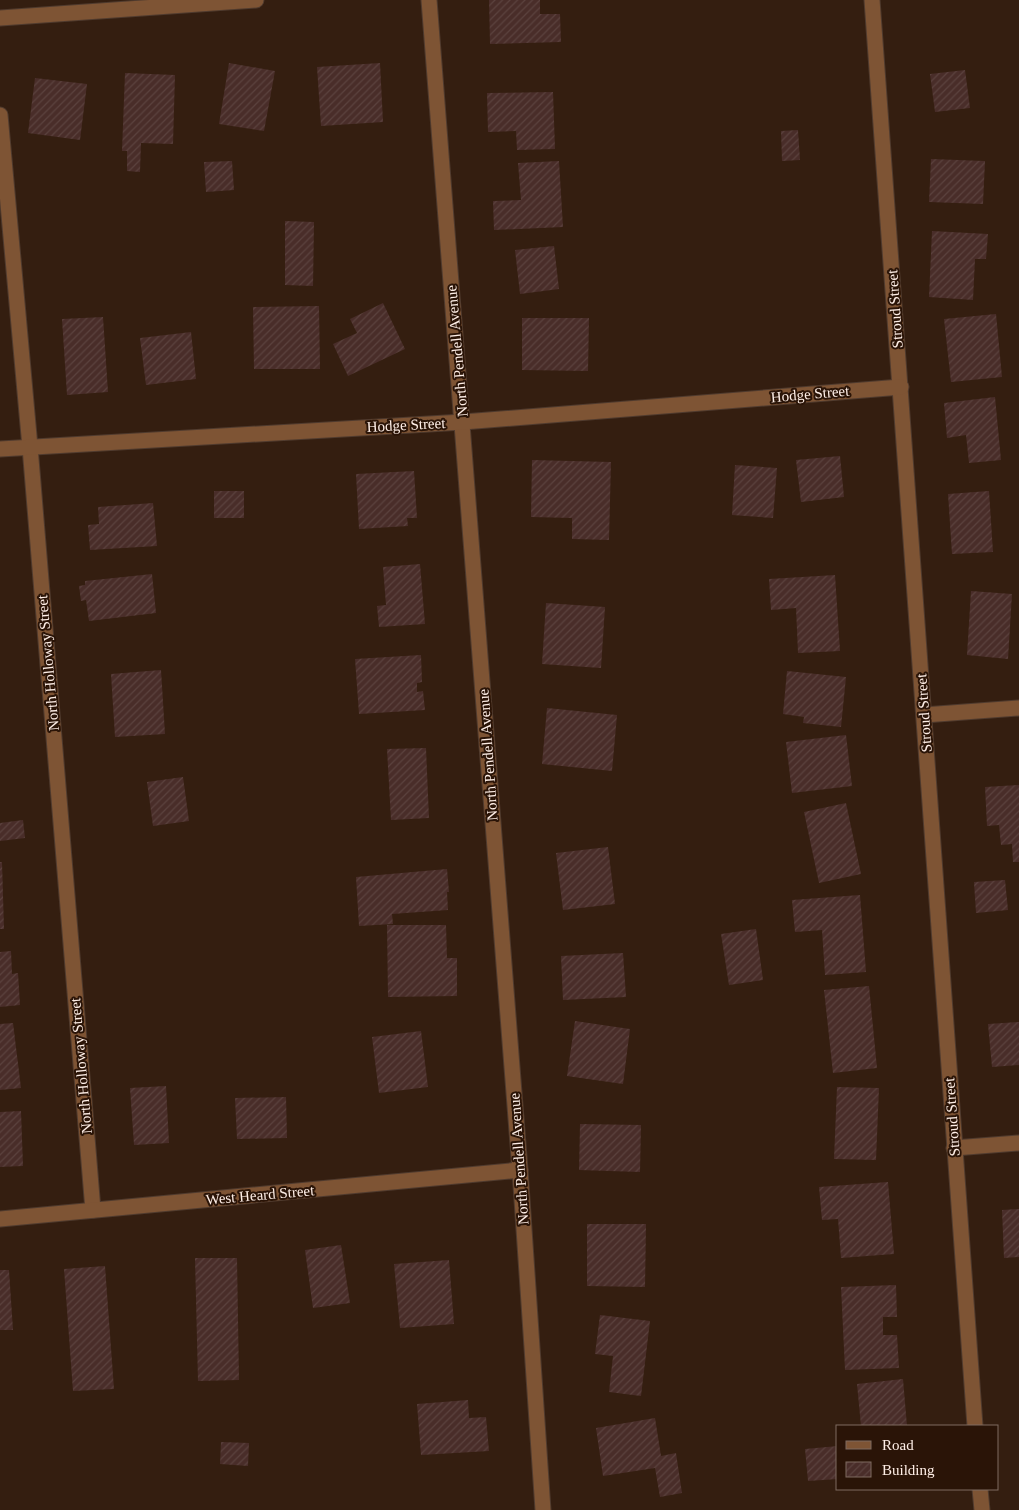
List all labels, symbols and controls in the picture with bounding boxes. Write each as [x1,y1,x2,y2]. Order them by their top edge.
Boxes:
street label: Stroud Street [884,268,906,349]
street label: North Pendell Avenue [443,284,471,418]
street label: Hodge Street [770,383,851,405]
street label: Hodge Street [366,415,447,435]
street label: North Holloway Street [34,593,62,732]
street label: Stroud Street [913,672,935,753]
street label: North Pendell Avenue [475,688,501,821]
street label: North Holloway Street [67,996,95,1135]
street label: Stroud Street [941,1076,963,1157]
street label: North Pendell Avenue [506,1092,532,1225]
street label: West Heard Street [205,1182,316,1208]
legend [836,1425,999,1490]
text: Road [882,1437,914,1453]
text: Building [882,1462,935,1478]

